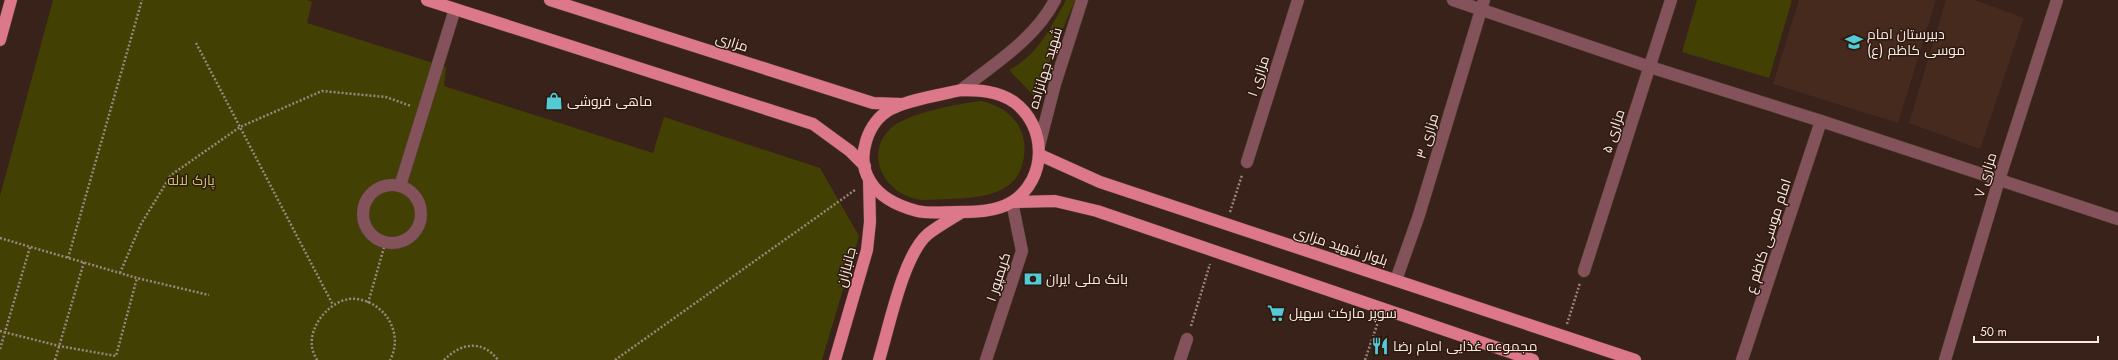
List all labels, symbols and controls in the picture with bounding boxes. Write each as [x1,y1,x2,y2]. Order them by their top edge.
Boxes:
place label: دبیرستان امام موسی کاظم (ع) [1867,24,1965,60]
street label: شهید جهانزاده [1023,25,1067,111]
street label: مزاری [713,27,751,57]
school or university icon: دبیرستان امام موسی کاظم (ع) [1844,32,1864,52]
street label: مزاری ۱ [1242,53,1274,99]
shop icon: ماهی فروشی [544,91,564,111]
place label: ماهی فروشی [567,91,652,111]
street label: مزاری ۵ [1597,106,1629,156]
street label: مزاری ۳ [1411,111,1443,161]
street label: مزاری ۷ [1969,150,2001,200]
park label: پارک لاله [167,170,215,190]
street label: امام موسی کاظم ع [1740,176,1796,296]
street label: بلوار شهید مزاری [1292,221,1390,271]
street label: جانبازان [831,245,861,289]
street label: کریمپور ۱ [981,250,1015,304]
bank icon: بانک ملی ایران [1023,269,1043,289]
place label: بانک ملی ایران [1046,269,1128,289]
supermarket icon: سوپر مارکت سهیل [1266,303,1286,323]
place label: سوپر مارکت سهیل [1289,303,1397,323]
scale bar [1974,318,2098,344]
text: 50 m [1980,323,2007,341]
restaurant icon: مجموعه غذایی امام رضا [1370,336,1390,356]
place label: مجموعه غذایی امام رضا [1393,336,1538,356]

